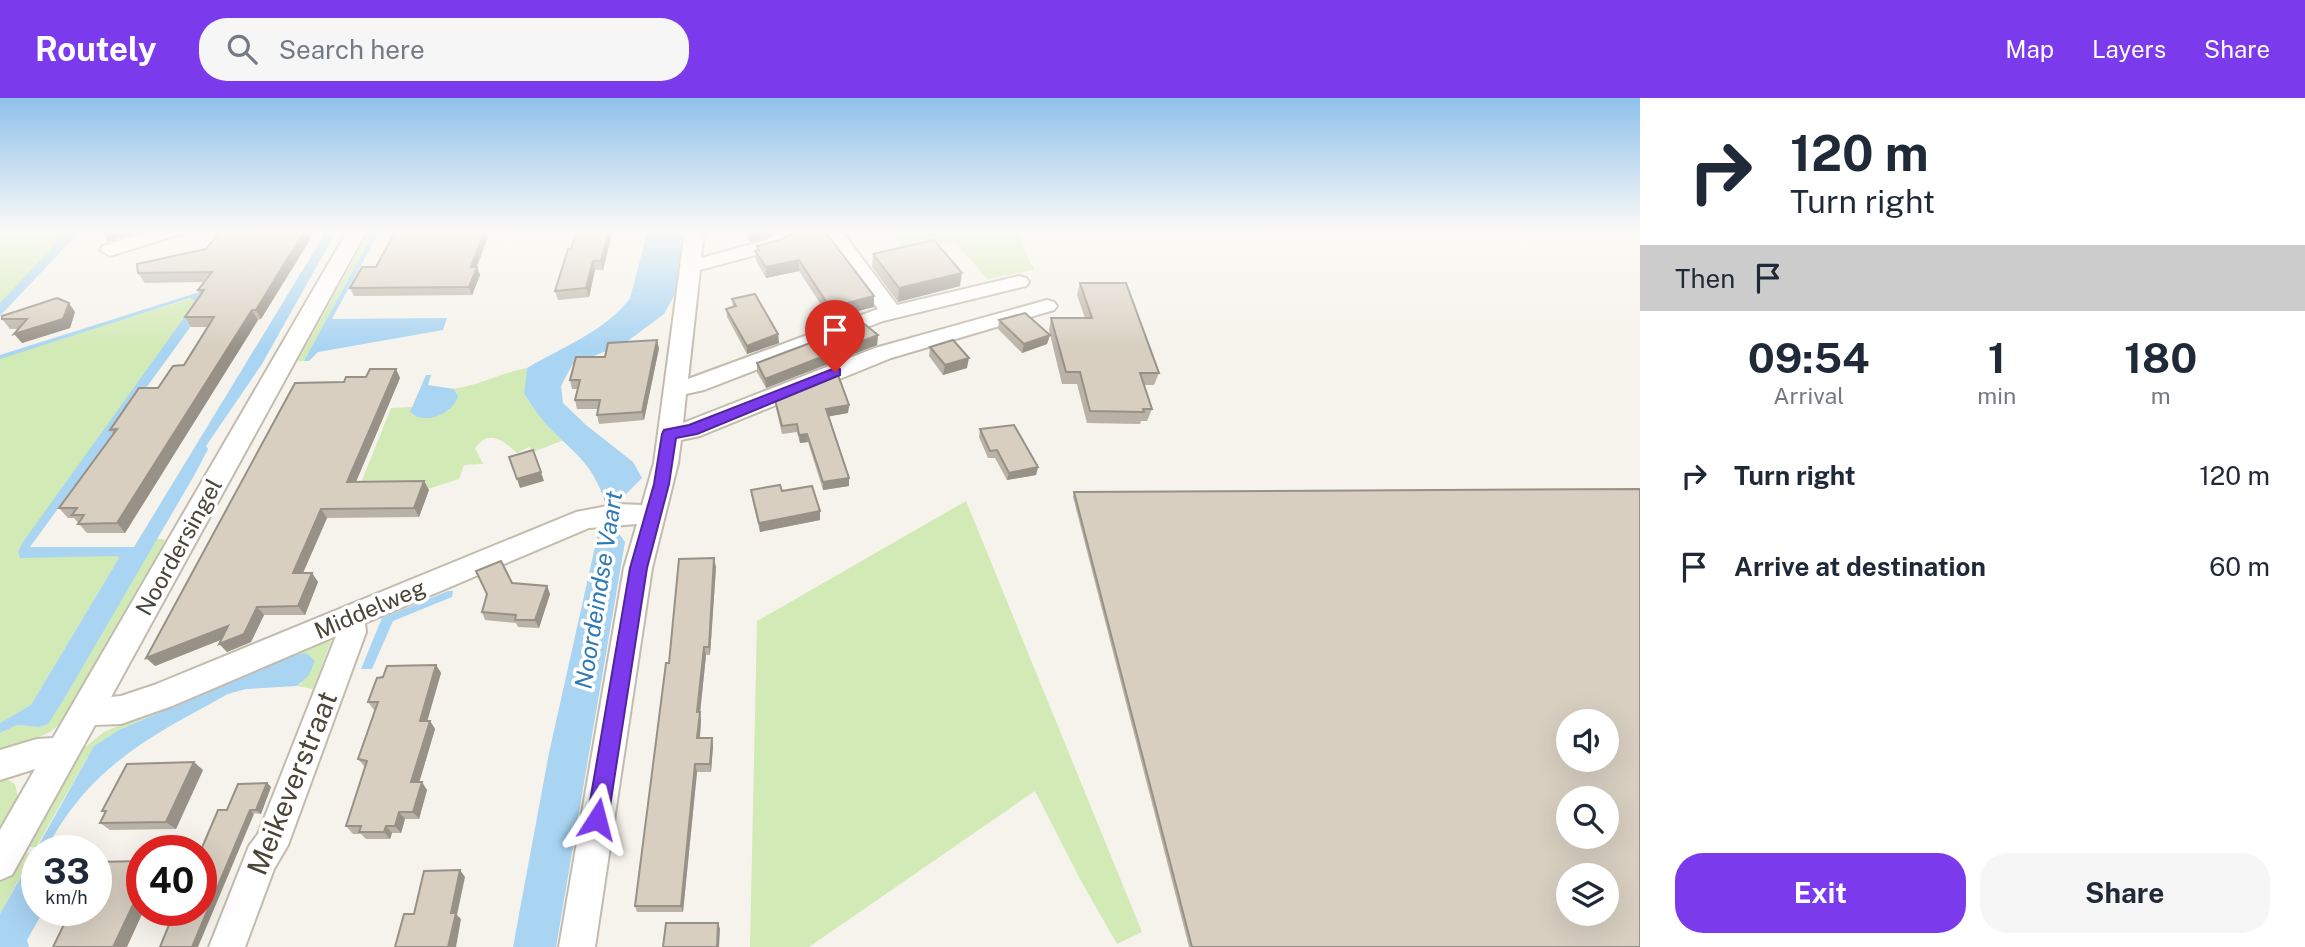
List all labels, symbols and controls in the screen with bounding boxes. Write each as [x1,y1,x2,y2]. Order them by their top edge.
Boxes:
search box [199,18,689,81]
text: Routely [35,30,157,68]
icon: search [223,30,261,68]
text: Search here [279,34,425,65]
text: Map [2005,35,2054,63]
text: Layers [2092,35,2166,63]
text: Share [2204,35,2270,63]
text: 120 m [1790,124,1929,182]
icon: right [1675,126,1766,217]
text: Turn right [1790,183,1935,220]
icon: arrive [1749,259,1787,297]
text: Then [1675,263,1735,294]
pin [805,300,865,372]
icon: arrive [816,311,854,349]
text: 09:54 [1748,333,1870,382]
text: 1 [1988,333,2006,382]
text: 180 [2124,333,2197,382]
text: Arrival [1773,382,1844,409]
text: min [1977,382,2016,409]
text: m [2151,382,2171,409]
icon: right [1675,457,1713,495]
text: Turn right [1734,460,1856,491]
text: 120 m [2199,460,2270,491]
street label: Noordersingel [130,474,227,620]
water label: Noordeindse Vaart [569,489,627,691]
icon: arrive [1675,548,1713,586]
text: Arrive at destination [1734,551,1986,582]
text: 60 m [2209,551,2270,582]
street label: Middelweg [310,573,429,644]
street label: Meikeverstraat [240,686,343,879]
map controls [1556,709,1619,926]
button: sound [1556,709,1619,772]
position arrow [560,782,634,856]
button: search [1556,786,1619,849]
speed limit sign: 40 [126,835,217,926]
text: 33 [43,851,90,892]
button: Exit [1675,853,1966,933]
button: Share [1980,853,2270,933]
button: layers [1556,863,1619,926]
text: km/h [45,887,88,908]

